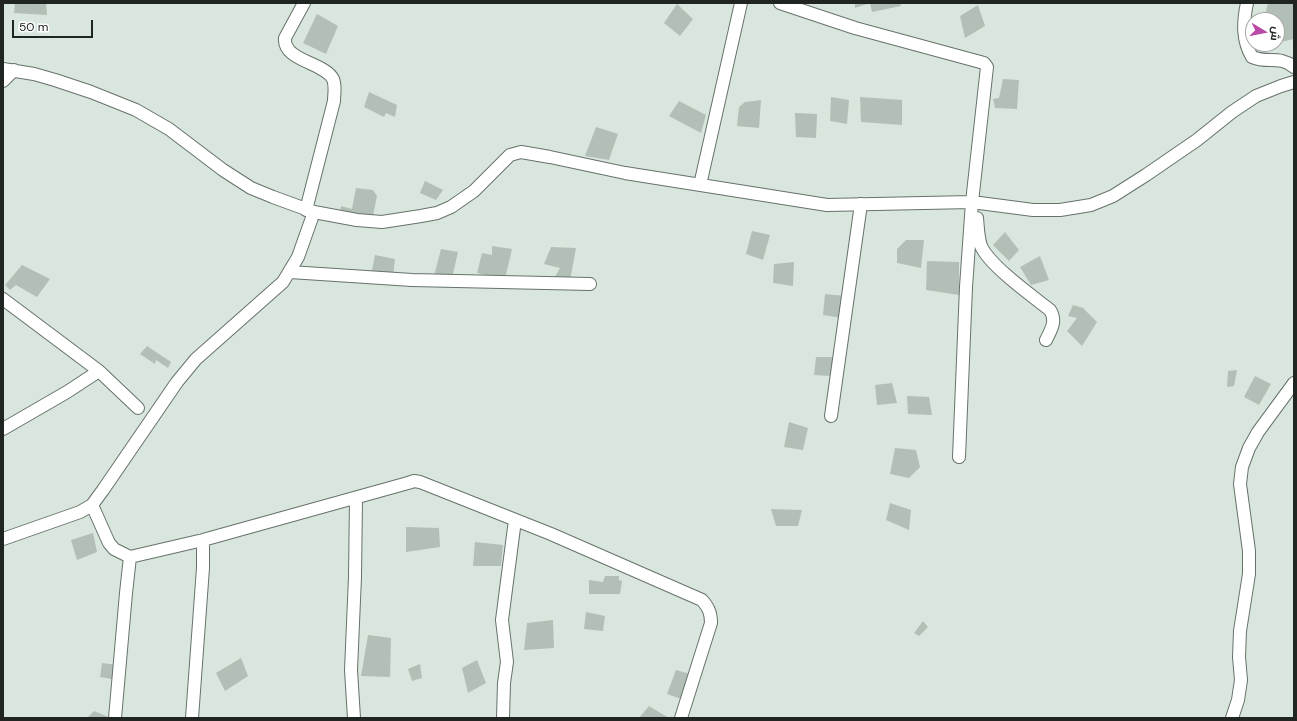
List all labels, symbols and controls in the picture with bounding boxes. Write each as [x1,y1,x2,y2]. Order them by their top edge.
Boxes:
scale bar [14,12,95,38]
north arrow [1245,12,1285,52]
text: 50 m [19,19,48,35]
text: ش [1268,26,1284,42]

